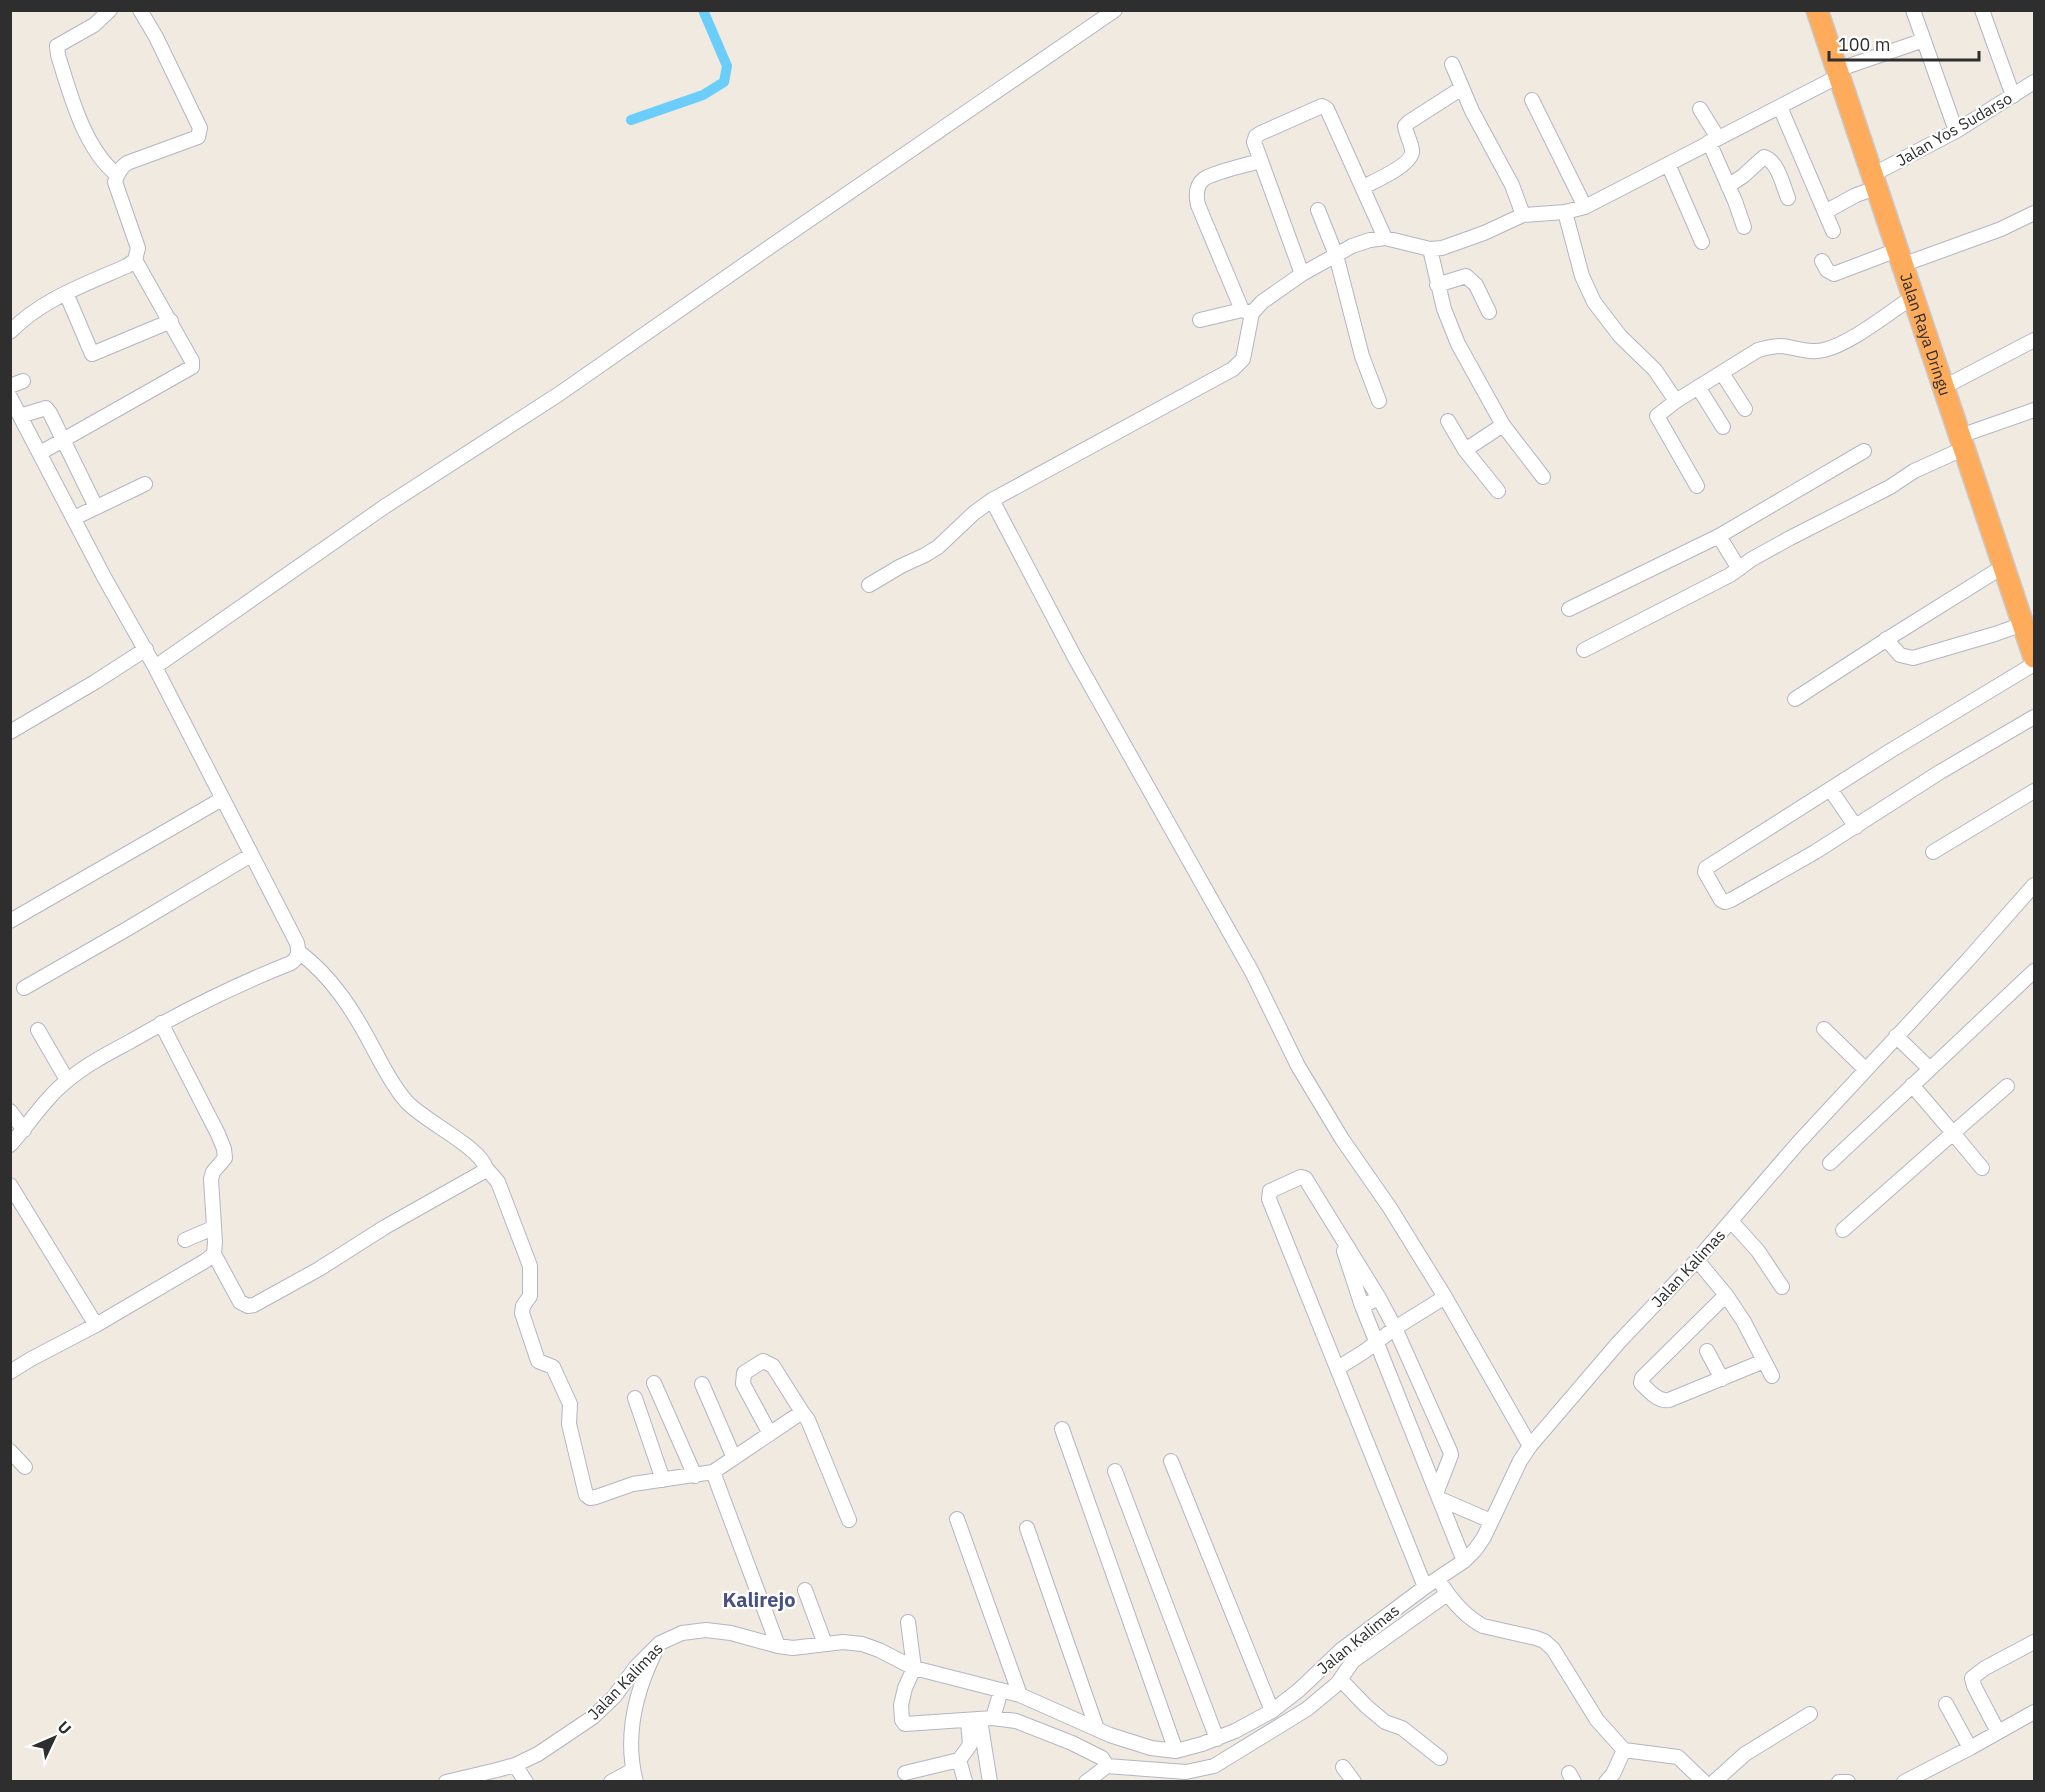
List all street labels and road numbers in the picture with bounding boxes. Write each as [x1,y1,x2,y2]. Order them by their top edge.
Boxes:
street label: Jalan Yos Sudarso [1892,88,2016,170]
street label: Jalan Raya Dringu [1896,270,1956,398]
street label: Jalan Kalimas [1647,1225,1729,1311]
street label: Jalan Kalimas [1313,1600,1403,1678]
street label: Jalan Kalimas [583,1638,667,1724]

